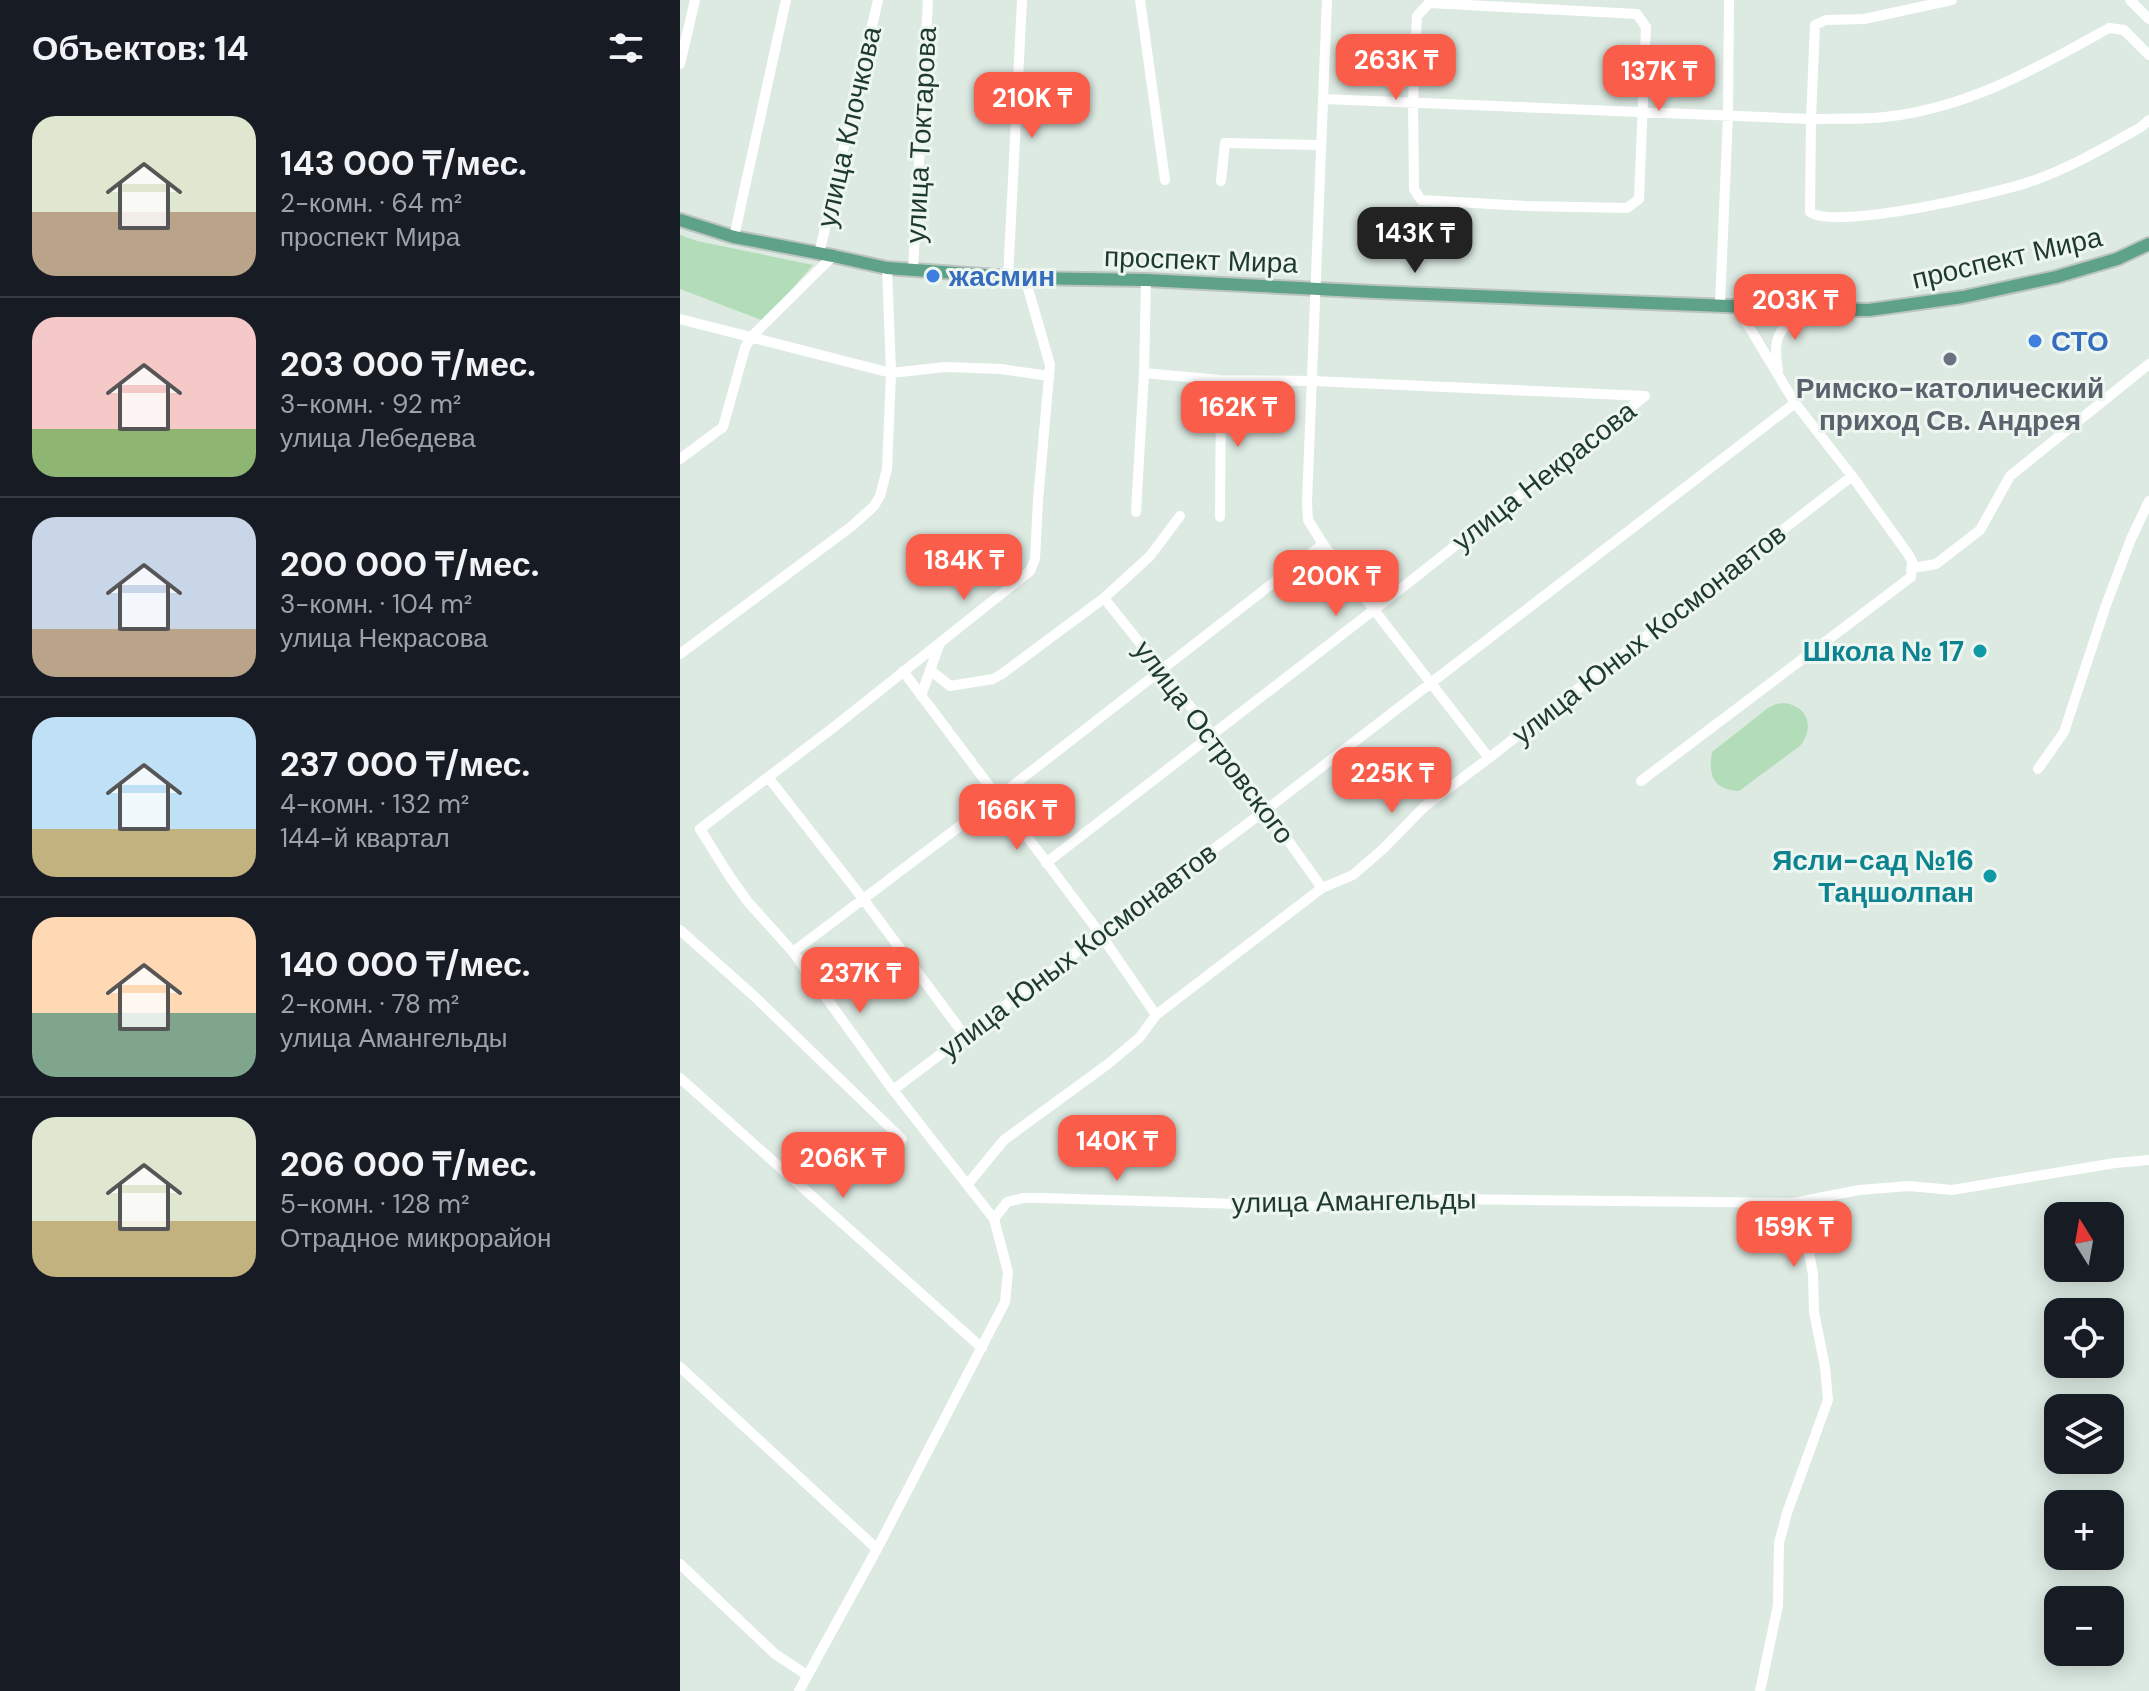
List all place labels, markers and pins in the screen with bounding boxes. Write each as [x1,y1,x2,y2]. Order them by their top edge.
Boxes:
pin: 263K ₸ [1331,34,1461,102]
pin: 137K ₸ [1594,45,1724,113]
pin: 210K ₸ [967,72,1097,140]
pin: 143K ₸ [1350,207,1480,275]
place label: жасмин [948,258,1055,295]
marker: жасмин [924,267,942,285]
pin: 203K ₸ [1730,274,1860,342]
place label: СТО [2051,323,2109,360]
marker: СТО [2026,332,2044,350]
marker: Римско-католический приход Св. Андрея [1941,350,1959,368]
place label: Римско-католический приход Св. Андрея [1796,370,2104,439]
pin: 162K ₸ [1173,381,1303,449]
pin: 184K ₸ [899,534,1029,602]
pin: 200K ₸ [1271,550,1401,618]
place label: Школа № 17 [1803,633,1964,670]
marker: Школа № 17 [1971,642,1989,660]
pin: 225K ₸ [1327,747,1457,815]
pin: 166K ₸ [952,784,1082,852]
place label: Ясли-сад №16 Таңшолпан [1772,842,1974,911]
marker: Ясли-сад №16 Таңшолпан [1981,867,1999,885]
pin: 237K ₸ [795,947,925,1015]
pin: 140K ₸ [1052,1115,1182,1183]
pin: 206K ₸ [778,1132,908,1200]
pin: 159K ₸ [1729,1201,1859,1269]

